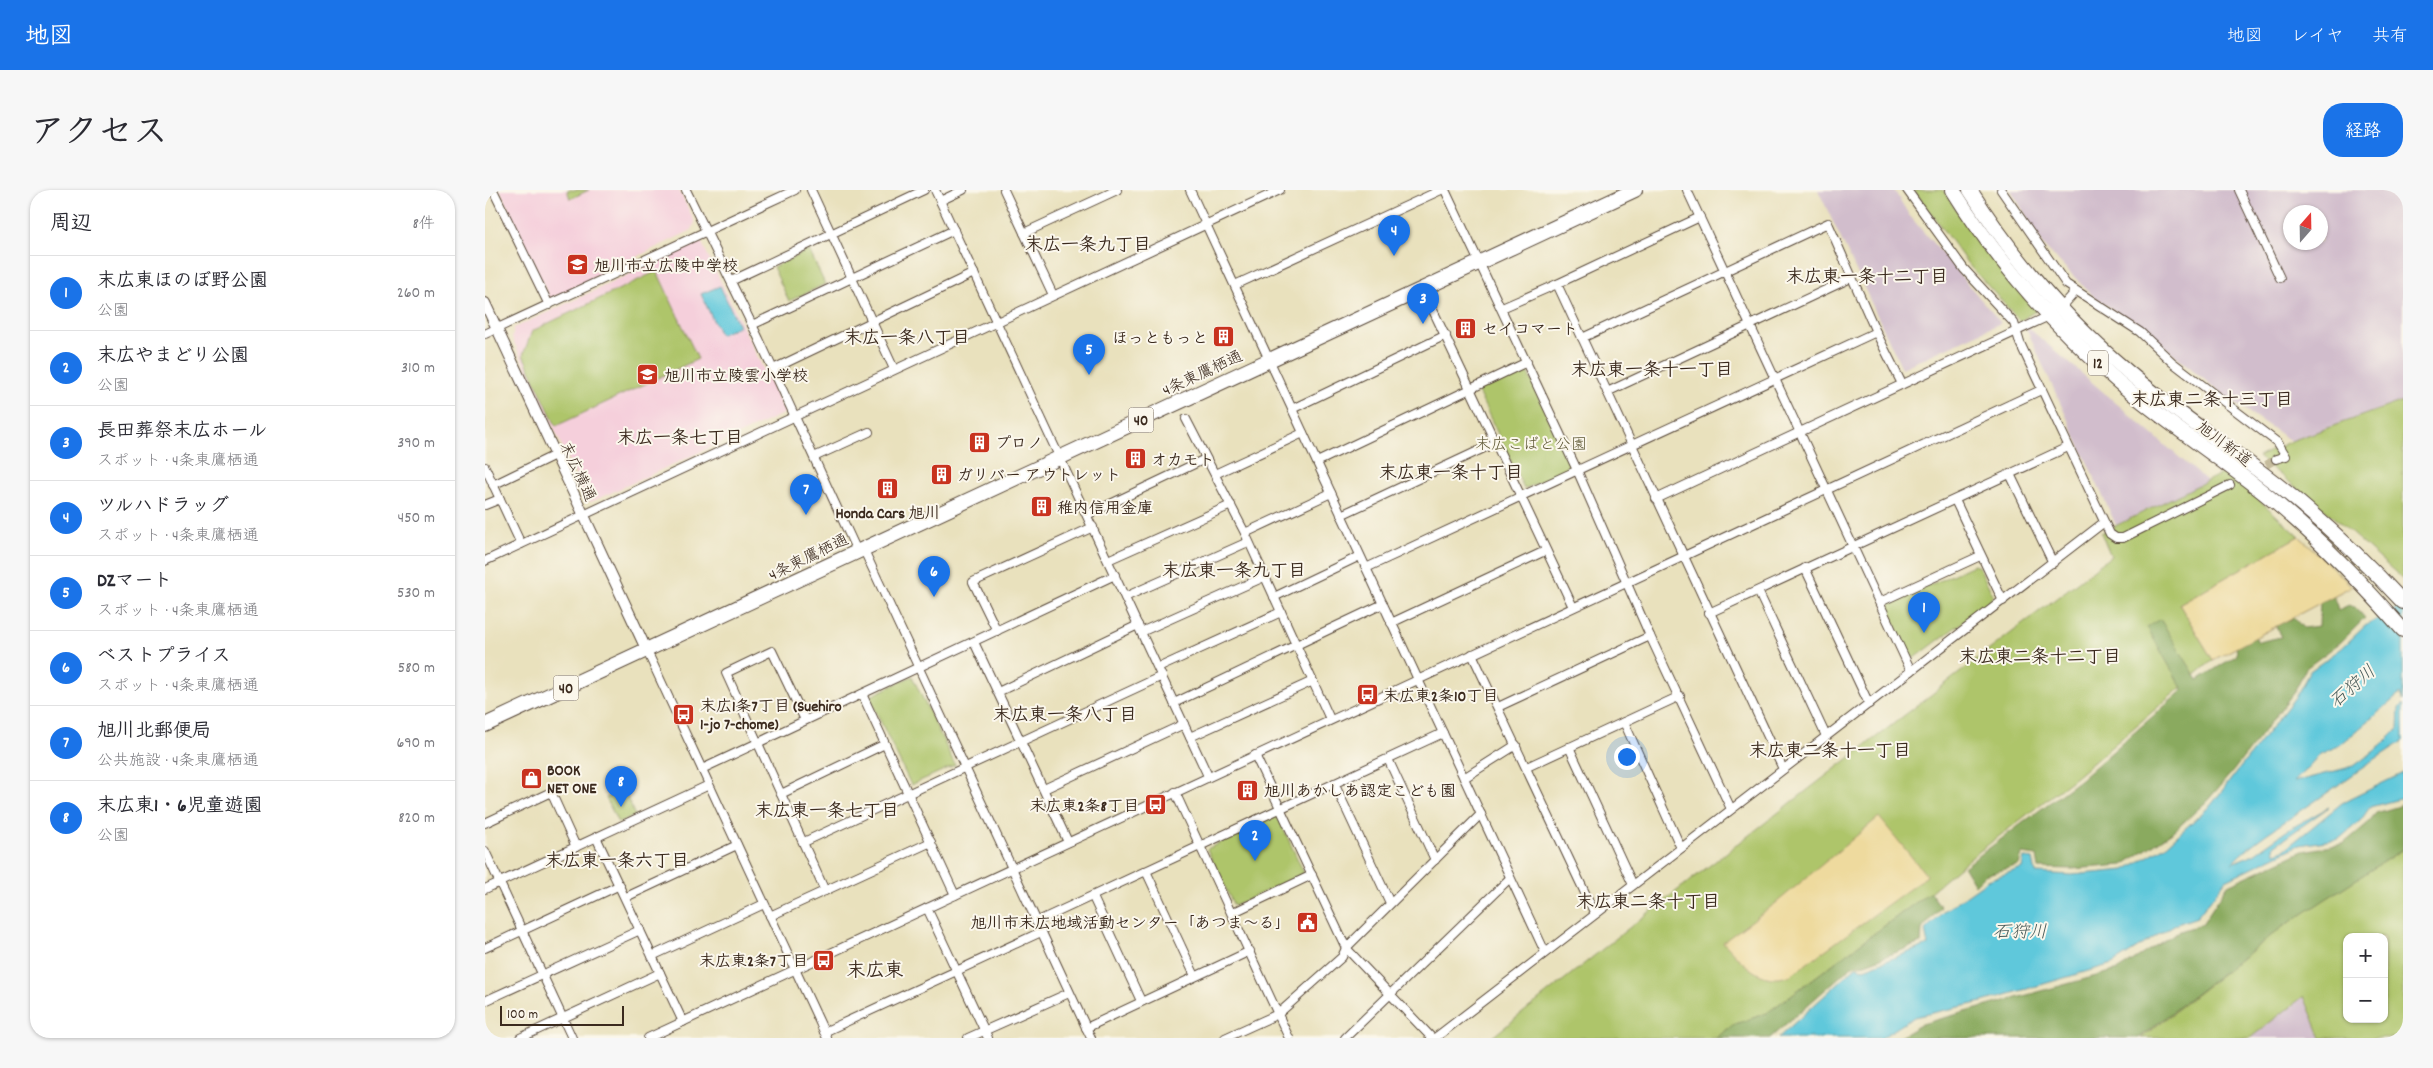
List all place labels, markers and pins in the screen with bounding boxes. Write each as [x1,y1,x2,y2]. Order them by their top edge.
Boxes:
pin: 4 [1378,215,1410,256]
school or university icon: 旭川市立広陵中学校 [566,253,590,277]
place label: 旭川市立広陵中学校 [594,256,738,279]
pin: 3 [1407,283,1439,324]
building icon: セイコマート [1454,316,1478,340]
place label: セイコマート [1482,319,1578,342]
building icon: ほっともっと [1212,325,1236,349]
place label: ほっともっと [1112,328,1208,351]
pin: 5 [1073,334,1105,375]
school or university icon: 旭川市立陵雲小学校 [636,363,660,387]
place label: 旭川市立陵雲小学校 [664,366,808,389]
building icon: プロノ [967,430,991,454]
place label: プロノ [995,433,1043,456]
building icon: オカモト [1123,447,1147,471]
place label: オカモト [1151,450,1215,473]
building icon: ガリバー アウトレット [929,462,953,486]
place label: ガリバー アウトレット [957,465,1121,488]
pin: 7 [790,474,822,515]
building icon: Honda Cars 旭川 [876,476,900,500]
building icon: 稚内信用金庫 [1029,495,1053,519]
place label: 稚内信用金庫 [1057,498,1153,521]
place label: Honda Cars 旭川 [835,503,941,526]
pin: 6 [918,556,950,597]
pin: 1 [1908,592,1940,633]
bus stop icon: 末広東2条10丁目 [1355,683,1379,707]
place label: 末広東2条10丁目 [1383,686,1498,709]
place label: 末広1条7丁目 (Suehiro 1-jo 7-chome) [700,696,842,737]
bus stop icon: 末広1条7丁目 (Suehiro 1-jo 7-chome) [672,702,696,726]
place label: BOOK NET ONE [547,760,597,801]
shop icon: BOOK NET ONE [519,766,543,790]
pin: 8 [605,766,637,807]
building icon: 旭川あかしあ認定こども園 [1236,778,1260,802]
place label: 旭川あかしあ認定こども園 [1264,781,1456,804]
bus stop icon: 末広東2条8丁目 [1143,793,1167,817]
place label: 末広東2条8丁目 [1030,796,1139,819]
pin: 2 [1239,820,1271,861]
public building icon: 旭川市末広地域活動センター「あつま〜る」 [1295,910,1319,934]
place label: 旭川市末広地域活動センター「あつま〜る」 [971,913,1291,936]
bus stop icon: 末広東2条7丁目 [812,948,836,972]
place label: 末広東2条7丁目 [699,951,808,974]

